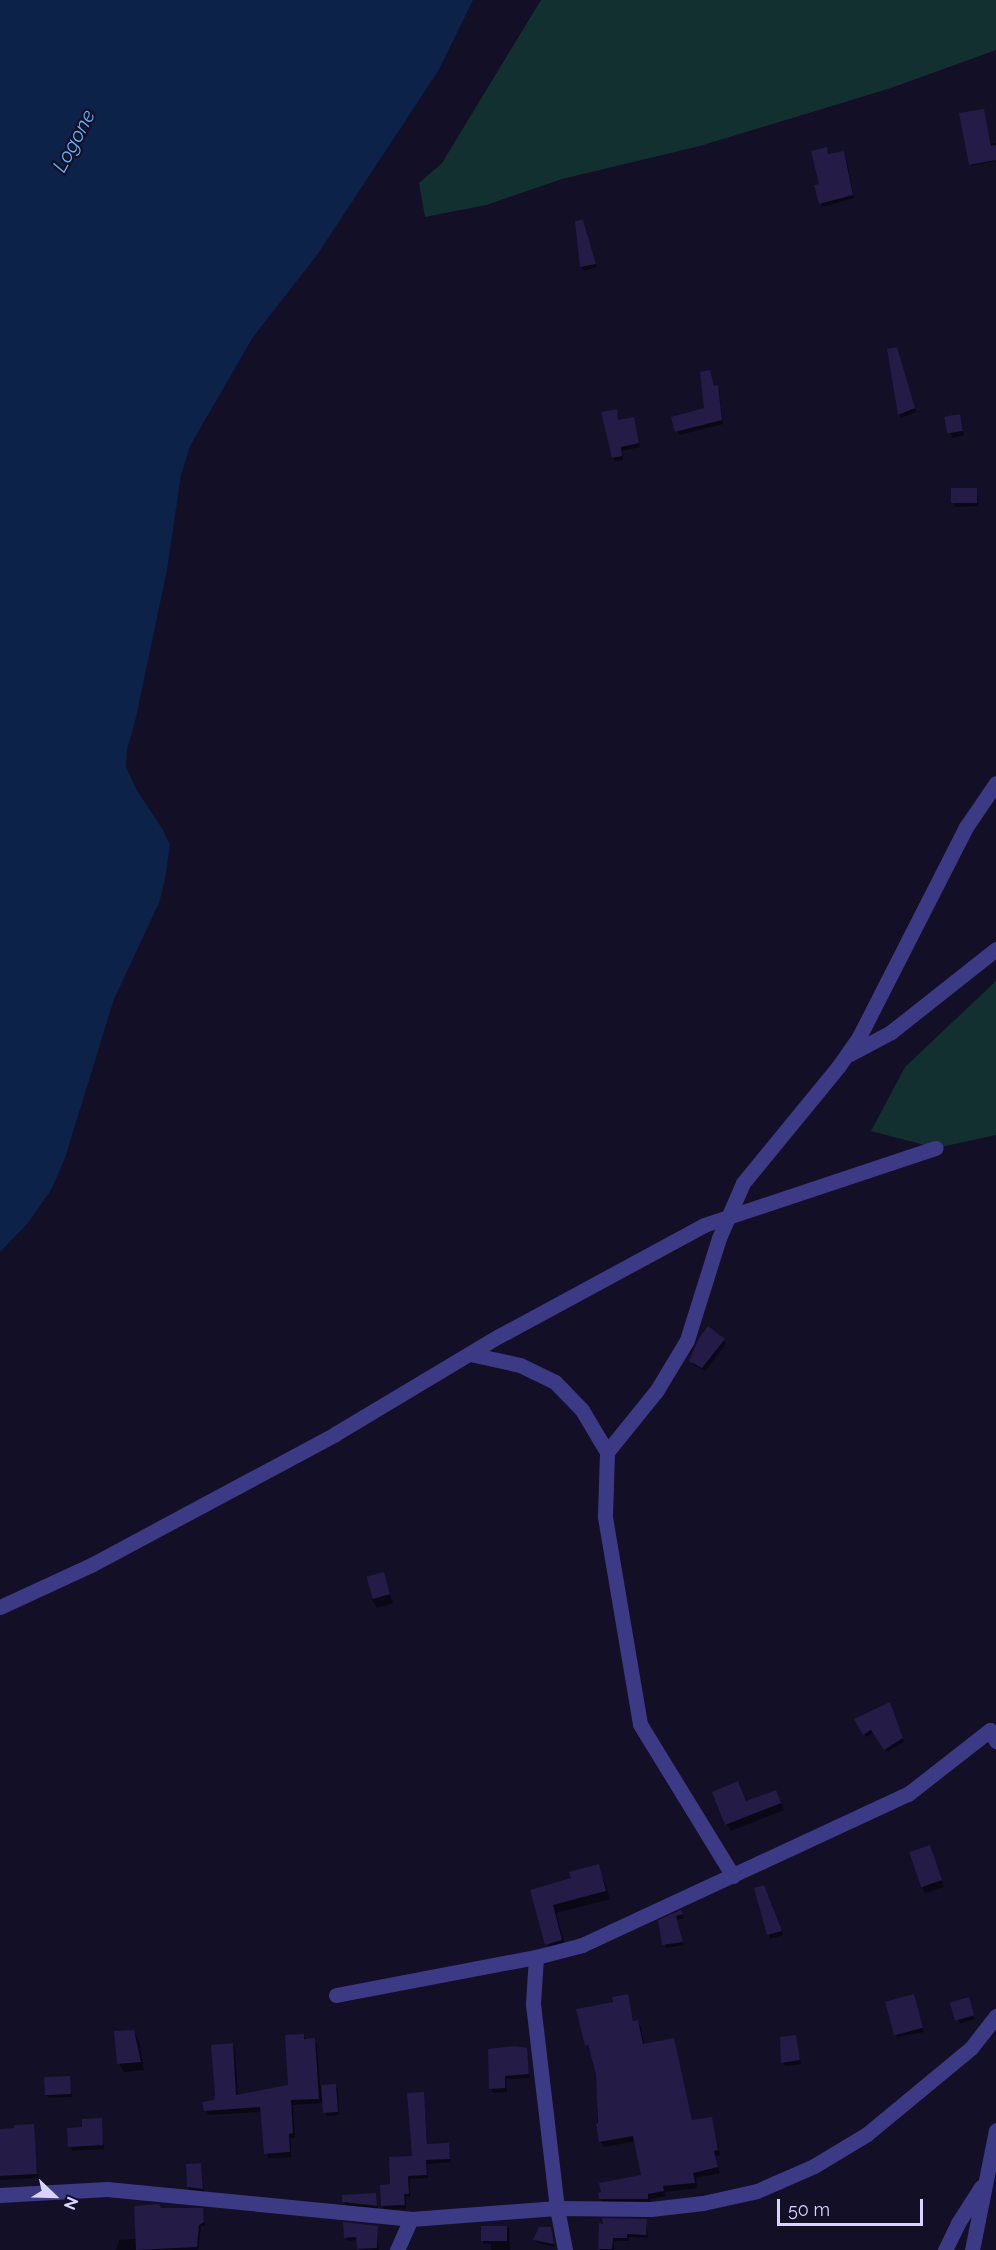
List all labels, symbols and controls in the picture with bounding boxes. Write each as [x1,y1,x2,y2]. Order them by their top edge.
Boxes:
water label: Logone [48,106,100,176]
north arrow [24,2166,84,2226]
scale bar [780,2187,926,2225]
text: N [60,2194,82,2213]
text: 50 m [788,2199,830,2220]

